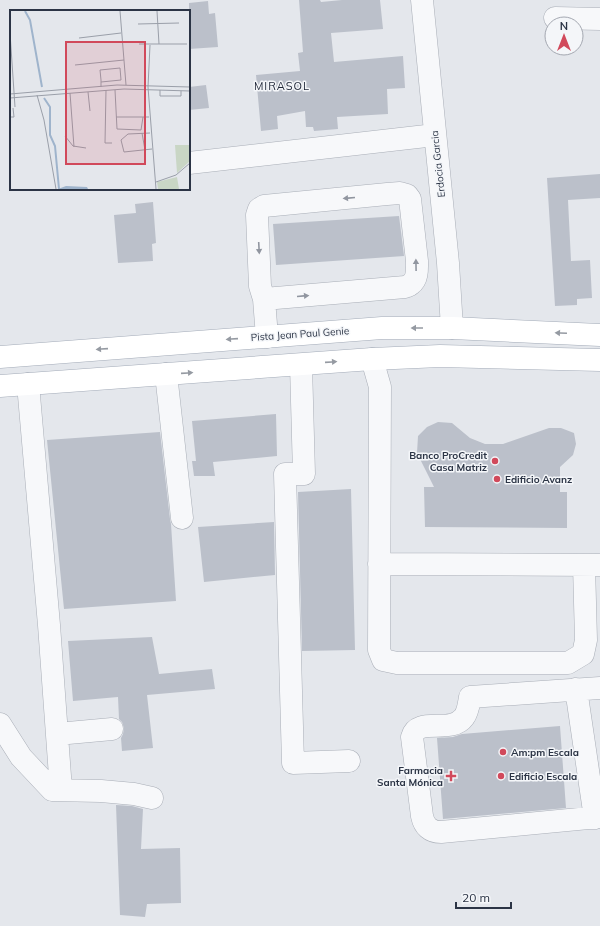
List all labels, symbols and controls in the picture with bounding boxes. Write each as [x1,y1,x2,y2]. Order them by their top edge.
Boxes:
inset map [10,10,190,190]
north arrow [544,16,584,56]
text: N [560,19,568,33]
district label: MIRASOL [254,79,310,93]
street label: Erdocia Garcia [428,130,448,198]
one-way arrow [343,194,355,201]
one-way arrow [255,242,262,254]
one-way arrow [413,258,419,271]
one-way arrow [297,293,309,299]
street label: Pista Jean Paul Genie [250,324,350,344]
one-way arrow [410,325,423,331]
one-way arrow [555,330,567,337]
one-way arrow [226,336,238,343]
one-way arrow [96,346,108,353]
one-way arrow [325,359,337,366]
one-way arrow [181,369,193,376]
place label: Banco ProCredit Casa Matriz [409,449,487,474]
marker: Banco ProCredit Casa Matriz [490,456,500,466]
place label: Edificio Avanz [505,473,572,486]
marker: Edificio Avanz [492,474,502,484]
place label: Am:pm Escala [511,746,579,759]
marker: Am:pm Escala [498,747,508,757]
place label: Farmacia Santa Mónica [377,764,443,789]
place label: Edificio Escala [509,770,577,783]
marker: Farmacia Santa Mónica [446,771,456,781]
marker: Edificio Escala [496,771,506,781]
scale bar [456,884,511,910]
text: 20 m [462,890,490,905]

